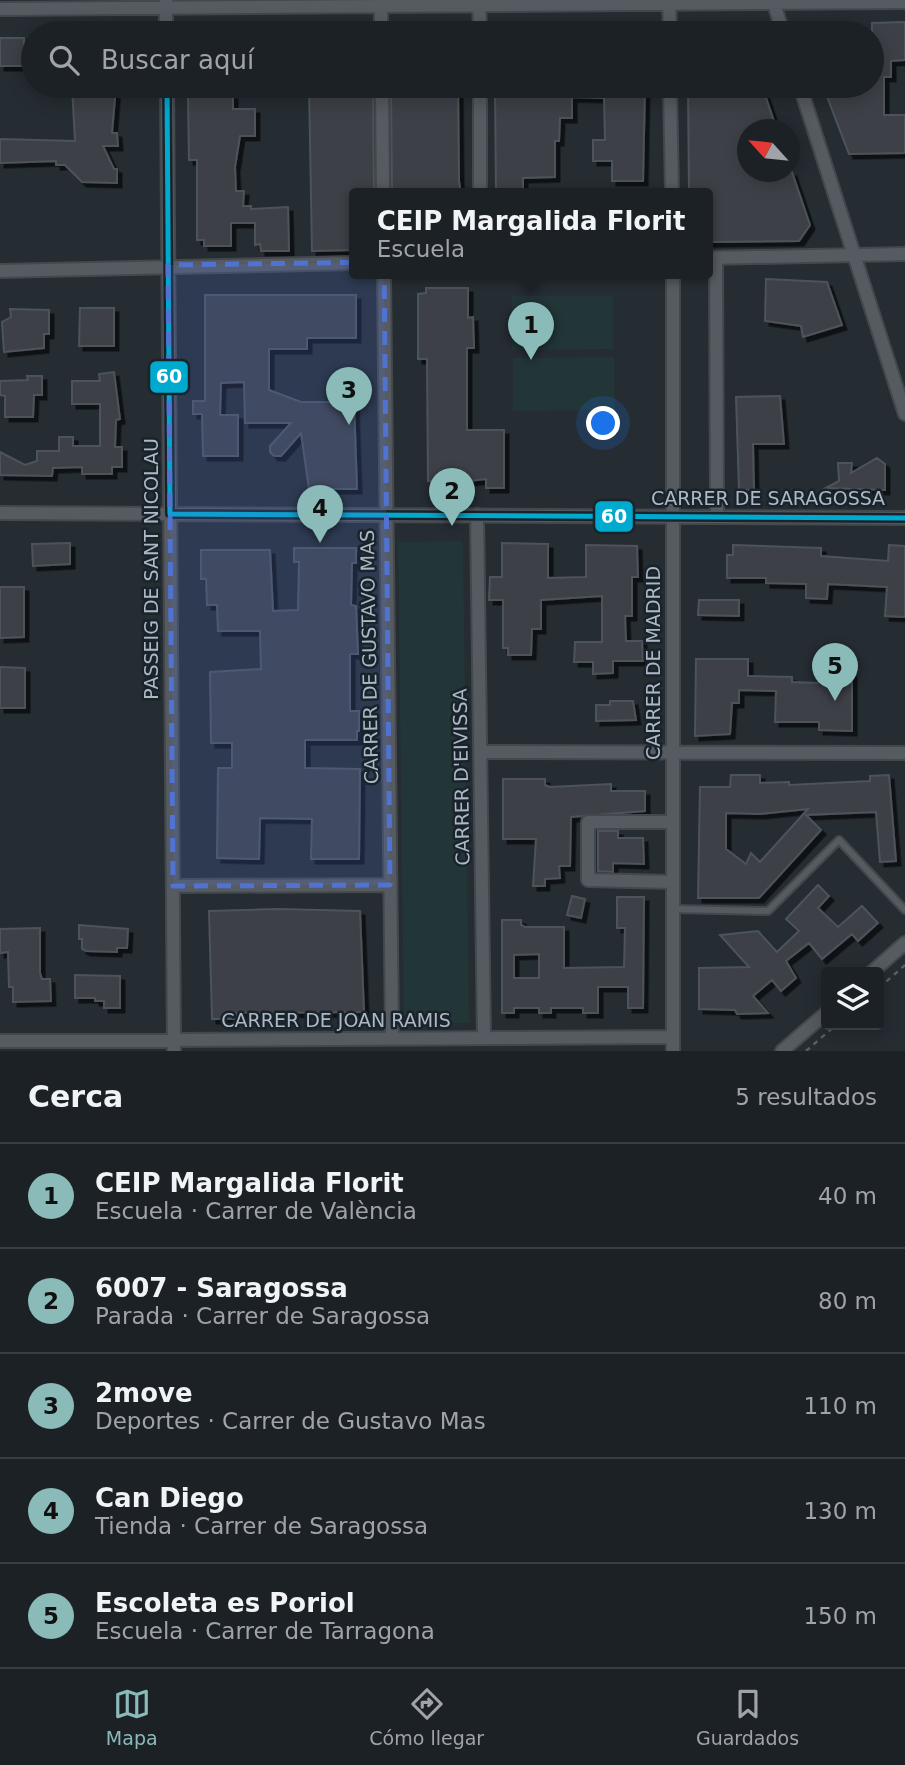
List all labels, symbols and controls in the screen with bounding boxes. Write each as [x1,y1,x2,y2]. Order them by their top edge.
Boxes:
search box [21,21,884,98]
icon: search [45,41,83,79]
text: Buscar aquí [101,45,254,75]
north arrow [737,119,800,182]
popup [349,188,713,279]
text: CEIP Margalida Florit [377,206,685,236]
text: Escuela [377,236,465,262]
pin: 1 [508,302,554,360]
line badge: 60 [149,360,189,394]
text: 60 [156,365,182,387]
pin: 3 [326,367,372,425]
your location [586,406,620,440]
street label: PASSEIG DE SANT NICOLAU [140,438,162,700]
pin: 2 [429,468,475,526]
pin: 4 [297,485,343,543]
street label: CARRER DE SARAGOSSA [651,487,885,509]
line badge: 60 [594,500,634,533]
text: 60 [601,505,627,527]
street label: CARRER DE GUSTAVO MAS [356,530,382,784]
street label: CARRER DE MADRID [642,566,664,760]
pin: 5 [812,643,858,701]
street label: CARRER D'EIVISSA [448,688,474,866]
map controls [821,967,884,1030]
button: layers [821,967,884,1030]
street label: CARRER DE JOAN RAMIS [221,1009,451,1031]
text: Cerca [28,1079,123,1114]
text: 5 resultados [735,1084,877,1110]
text: CEIP Margalida Florit [95,1168,404,1198]
text: 1 [43,1183,59,1209]
text: 40 m [818,1183,877,1209]
text: Escuela · Carrer de València [95,1198,417,1224]
text: 6007 - Saragossa [95,1273,348,1303]
text: 2 [43,1288,59,1314]
text: 80 m [818,1288,877,1314]
text: Parada · Carrer de Saragossa [95,1303,430,1329]
text: 2move [95,1378,193,1408]
text: 3 [43,1393,59,1419]
text: 110 m [803,1393,877,1419]
text: Deportes · Carrer de Gustavo Mas [95,1408,486,1434]
text: Can Diego [95,1483,244,1513]
text: 4 [43,1498,59,1524]
text: 130 m [803,1498,877,1524]
text: Tienda · Carrer de Saragossa [95,1513,428,1539]
text: Escoleta es Poriol [95,1588,355,1618]
text: 5 [43,1603,59,1629]
text: 150 m [803,1603,877,1629]
text: Escuela · Carrer de Tarragona [95,1618,435,1644]
tab: Mapa [106,1685,158,1749]
tab: Cómo llegar [369,1685,484,1749]
tab: Guardados [696,1685,799,1749]

